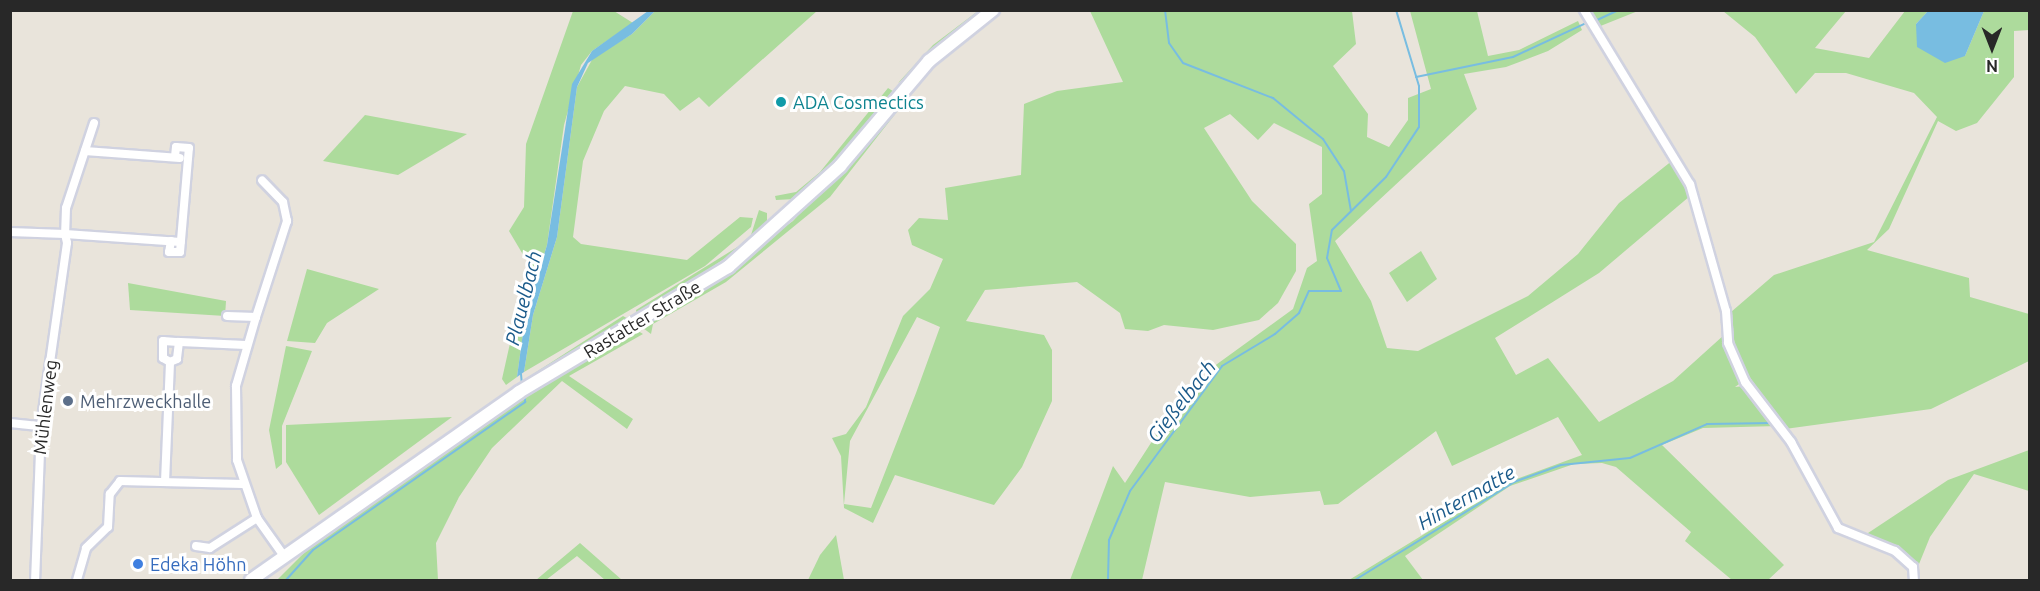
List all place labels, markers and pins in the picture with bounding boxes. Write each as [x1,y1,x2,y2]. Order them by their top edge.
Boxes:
place label: ADA Cosmectics [793,91,924,113]
marker: ADA Cosmectics [774,95,788,109]
place label: Mehrzweckhalle [80,390,211,412]
marker: Mehrzweckhalle [61,394,75,408]
place label: Edeka Höhn [150,553,246,575]
marker: Edeka Höhn [131,557,145,571]

